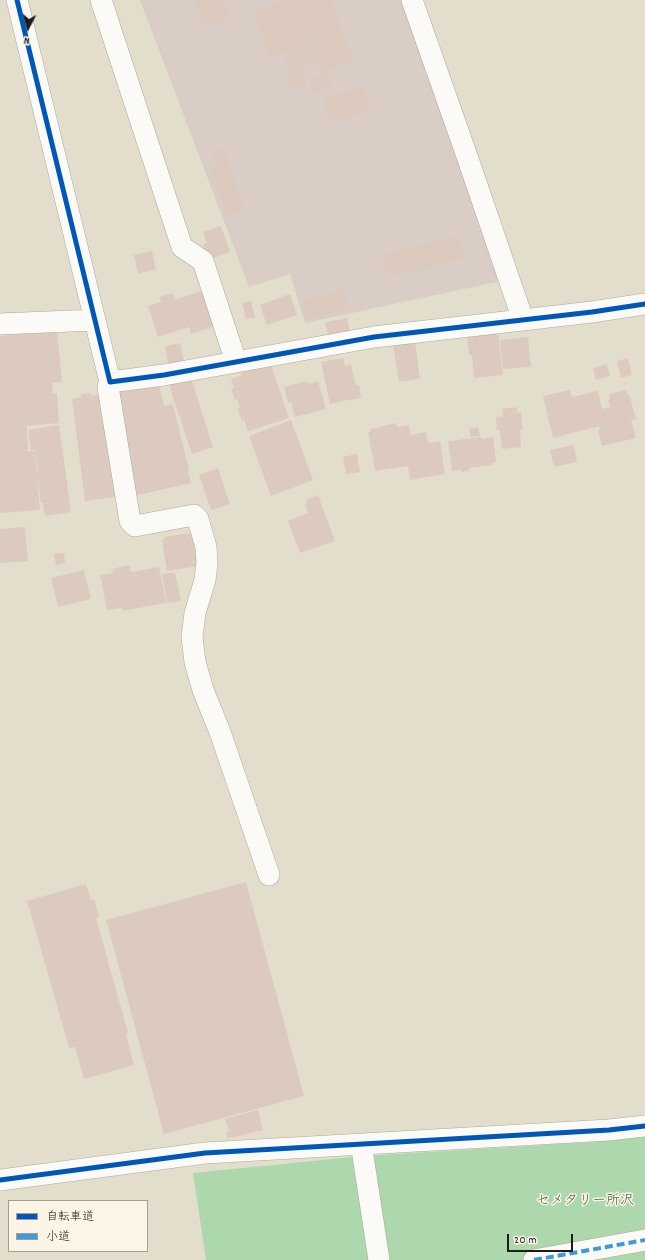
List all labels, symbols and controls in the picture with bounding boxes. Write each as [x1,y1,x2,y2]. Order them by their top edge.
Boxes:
north arrow [8,8,48,48]
text: N [23,32,30,48]
park label: セメタリー所沢 [536,1194,634,1210]
legend [8,1200,148,1252]
text: 自転車道 [46,1209,94,1226]
scale bar [509,1226,575,1252]
text: 小道 [46,1229,70,1246]
text: 20 m [514,1232,537,1249]

